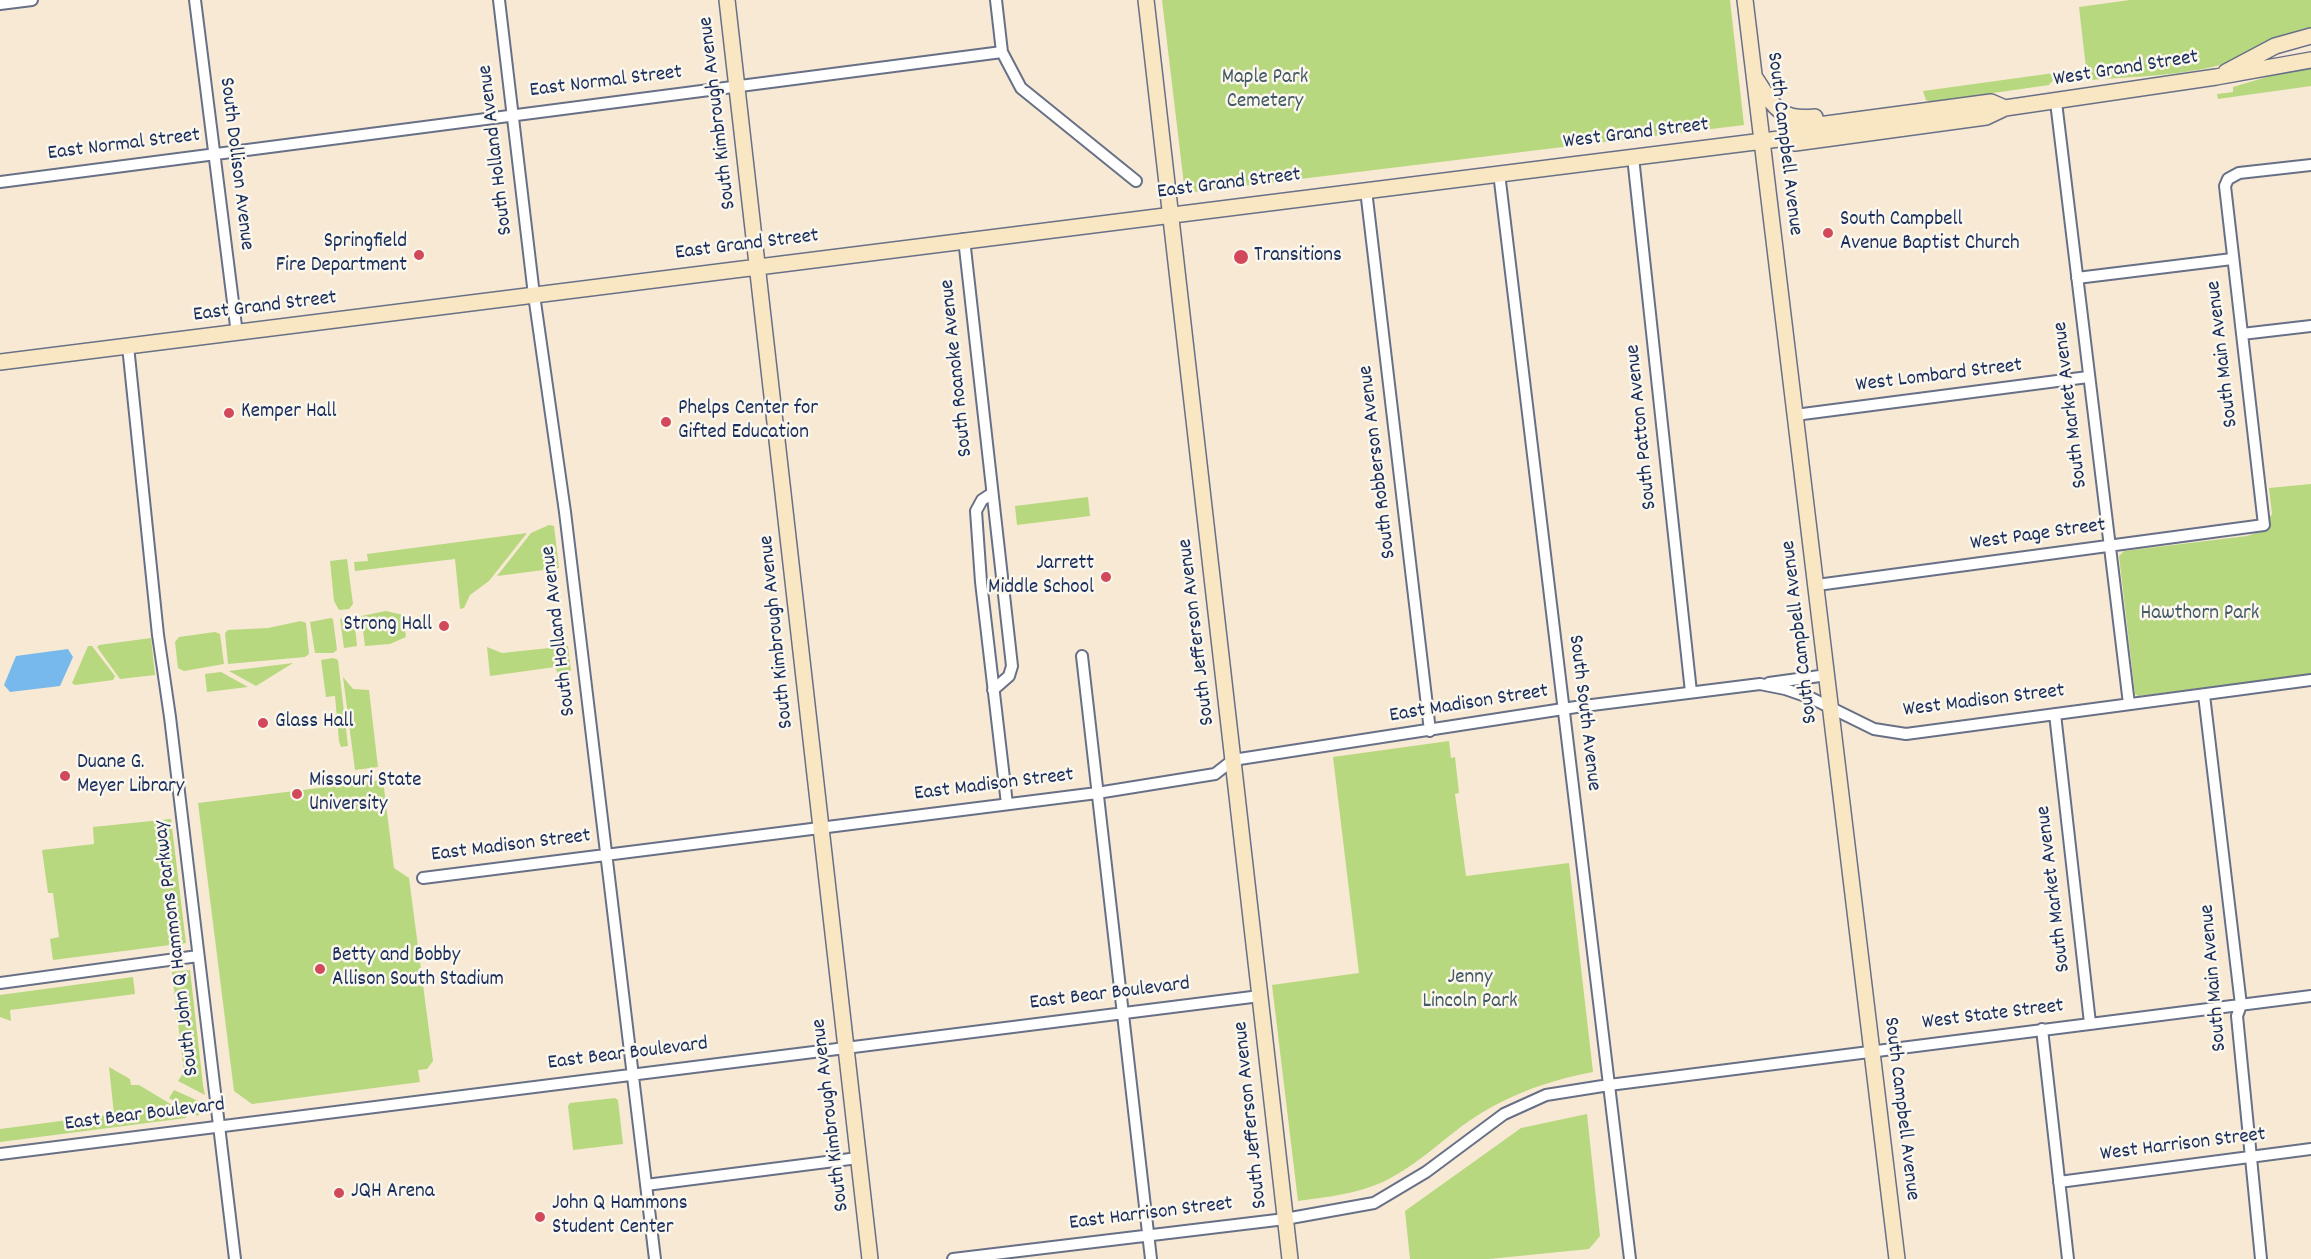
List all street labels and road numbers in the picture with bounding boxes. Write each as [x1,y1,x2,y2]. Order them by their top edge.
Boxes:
street label: South Kimbrough Avenue [695,15,743,211]
street label: West Grand Street [2052,46,2200,94]
street label: South Campbell Avenue [1759,51,1807,237]
street label: East Normal Street [528,61,684,105]
street label: South Holland Avenue [474,63,520,237]
street label: South Dollison Avenue [212,76,258,252]
street label: West Grand Street [1562,114,1710,156]
street label: East Normal Street [46,124,202,168]
street label: East Grand Street [1156,164,1302,206]
street label: East Grand Street [674,225,820,267]
street label: South Roanoke Avenue [936,278,980,458]
street label: South Main Avenue [2202,279,2246,429]
street label: East Grand Street [192,287,338,329]
street label: South Market Avenue [2049,320,2095,490]
street label: South Patton Avenue [1622,343,1664,511]
street label: West Lombard Street [1854,354,2024,400]
street label: South Robberson Avenue [1355,364,1403,560]
street label: West Page Street [1969,514,2107,558]
street label: South Kimbrough Avenue [755,534,801,730]
street label: South Jefferson Avenue [1174,537,1222,727]
street label: South Campbell Avenue [1777,539,1825,725]
street label: South Holland Avenue [537,544,583,718]
street label: South South Avenue [1561,633,1605,793]
street label: East Madison Street [1388,680,1550,730]
street label: West Madison Street [1902,680,2066,724]
street label: East Madison Street [913,764,1075,808]
street label: South Market Avenue [2032,804,2078,974]
street label: South John Q Hammons Parkway [150,819,206,1077]
street label: East Madison Street [430,825,592,869]
street label: South Main Avenue [2196,903,2234,1053]
street label: East Bear Boulevard [1028,973,1192,1017]
street label: West State Street [1921,995,2065,1037]
street label: South Campbell Avenue [1876,1016,1924,1202]
street label: South Kimbrough Avenue [808,1017,856,1213]
street label: South Jefferson Avenue [1230,1020,1274,1210]
street label: East Bear Boulevard [546,1033,710,1077]
street label: East Bear Boulevard [63,1094,227,1138]
street label: West Harrison Street [2099,1123,2267,1169]
street label: East Harrison Street [1068,1192,1234,1238]

